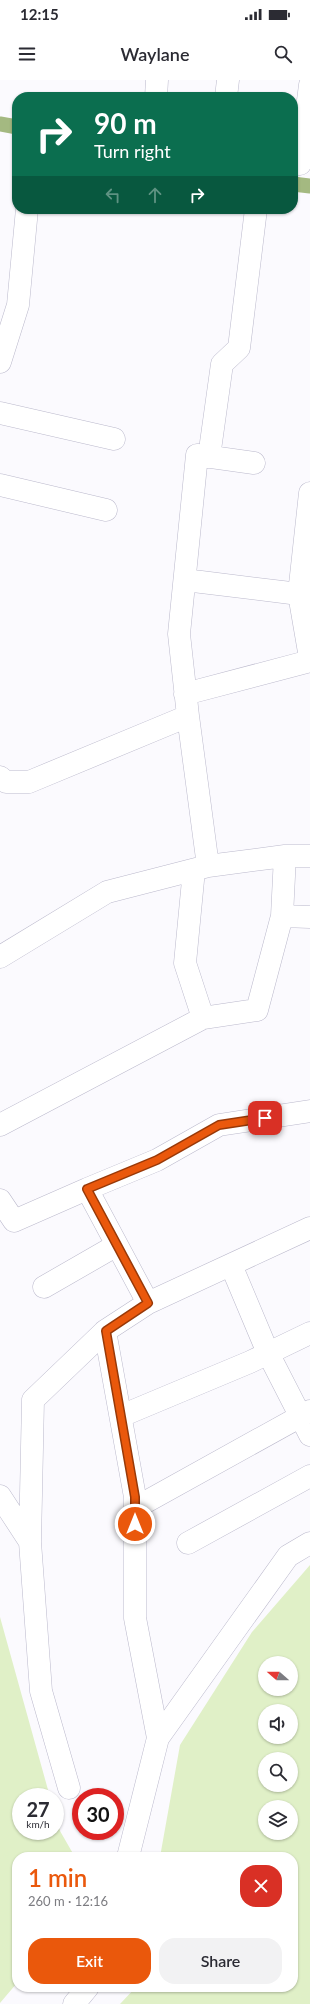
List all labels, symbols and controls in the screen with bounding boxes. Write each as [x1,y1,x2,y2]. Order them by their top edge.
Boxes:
text: 12:15 [20,5,59,23]
icon: menu [16,43,38,65]
text: Waylane [121,43,190,65]
icon: search [272,43,294,65]
text: 90 m [94,106,157,140]
icon: right [28,108,80,160]
text: Turn right [94,140,171,162]
icon: left [102,184,124,206]
icon: ahead [144,184,166,206]
icon: right [186,184,208,206]
pin [248,1101,282,1135]
icon: arrive [254,1107,276,1129]
position arrow [114,1503,156,1545]
north arrow [258,1656,298,1696]
map controls [258,1656,298,1840]
button: sound [258,1704,298,1744]
button: search [258,1752,298,1792]
speed limit sign: 30 [72,1788,124,1840]
text: 27 [26,1797,50,1821]
button: layers [258,1800,298,1840]
text: km/h [26,1818,50,1830]
text: 1 min [28,1863,87,1892]
button: close [240,1865,282,1907]
text: 260 m · 12:16 [28,1893,108,1909]
button: Exit [28,1938,151,1984]
button: Share [159,1938,282,1984]

